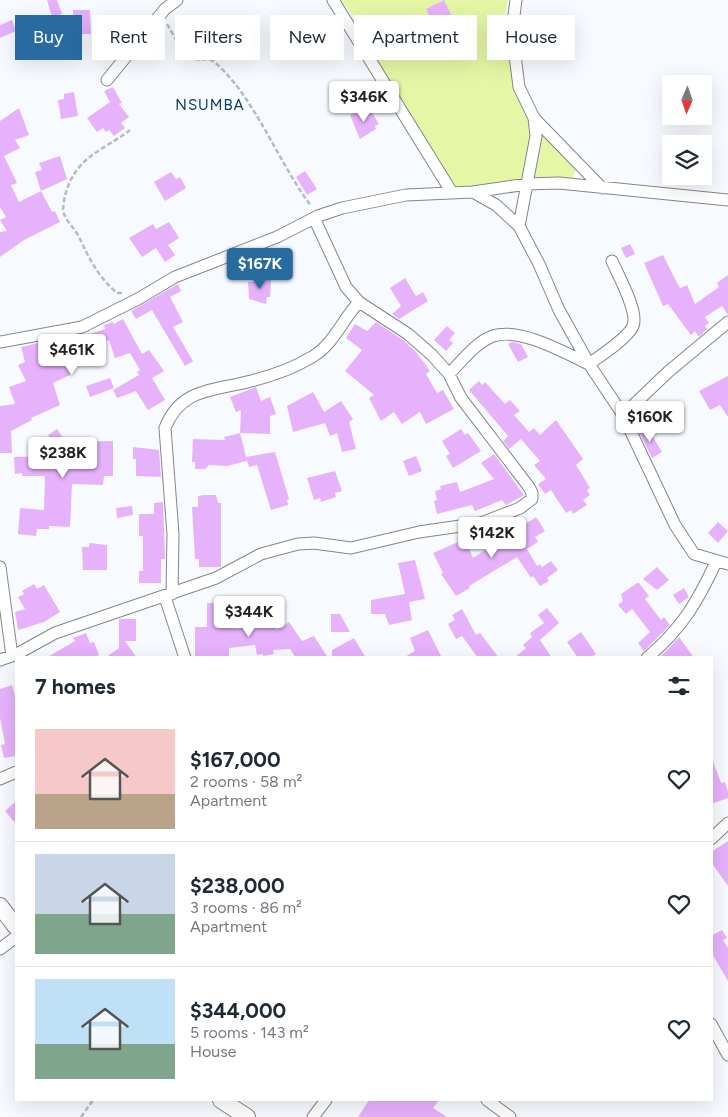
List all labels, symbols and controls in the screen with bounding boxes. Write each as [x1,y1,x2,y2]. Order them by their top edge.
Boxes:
chip: Buy [15,15,82,60]
chip: Rent [92,15,165,60]
chip: Filters [175,15,260,60]
chip: New [270,15,344,60]
chip: Apartment [354,15,477,60]
chip: House [487,15,575,60]
north arrow [662,75,712,125]
map controls [662,75,712,185]
pin: $346K [329,80,399,123]
text: $346K [340,87,388,106]
district label: NSUMBA [175,96,245,114]
button: layers [662,135,712,185]
pin: $167K [225,248,295,290]
text: $167K [238,254,282,273]
pin: $461K [37,334,107,376]
text: $461K [49,340,95,359]
pin: $160K [615,400,685,443]
text: $160K [627,407,673,426]
pin: $238K [28,436,98,479]
text: $238K [39,443,87,462]
pin: $142K [457,516,527,559]
text: $142K [469,523,515,542]
pin: $344K [214,596,284,638]
text: $344K [225,602,273,621]
icon: filters [665,672,693,700]
text: 7 homes [35,674,116,699]
text: $167,000 [190,747,281,772]
icon: home [75,749,135,809]
icon: heart [665,765,693,793]
text: 2 rooms · 58 m² [190,772,302,791]
text: Apartment [190,791,267,810]
text: $238,000 [190,873,285,898]
icon: home [75,874,135,934]
icon: heart [665,890,693,918]
text: 3 rooms · 86 m² [190,898,302,917]
text: Apartment [190,917,267,936]
text: $344,000 [190,998,286,1023]
icon: home [75,999,135,1059]
icon: heart [665,1015,693,1043]
text: 5 rooms · 143 m² [190,1023,309,1042]
text: House [190,1042,236,1061]

